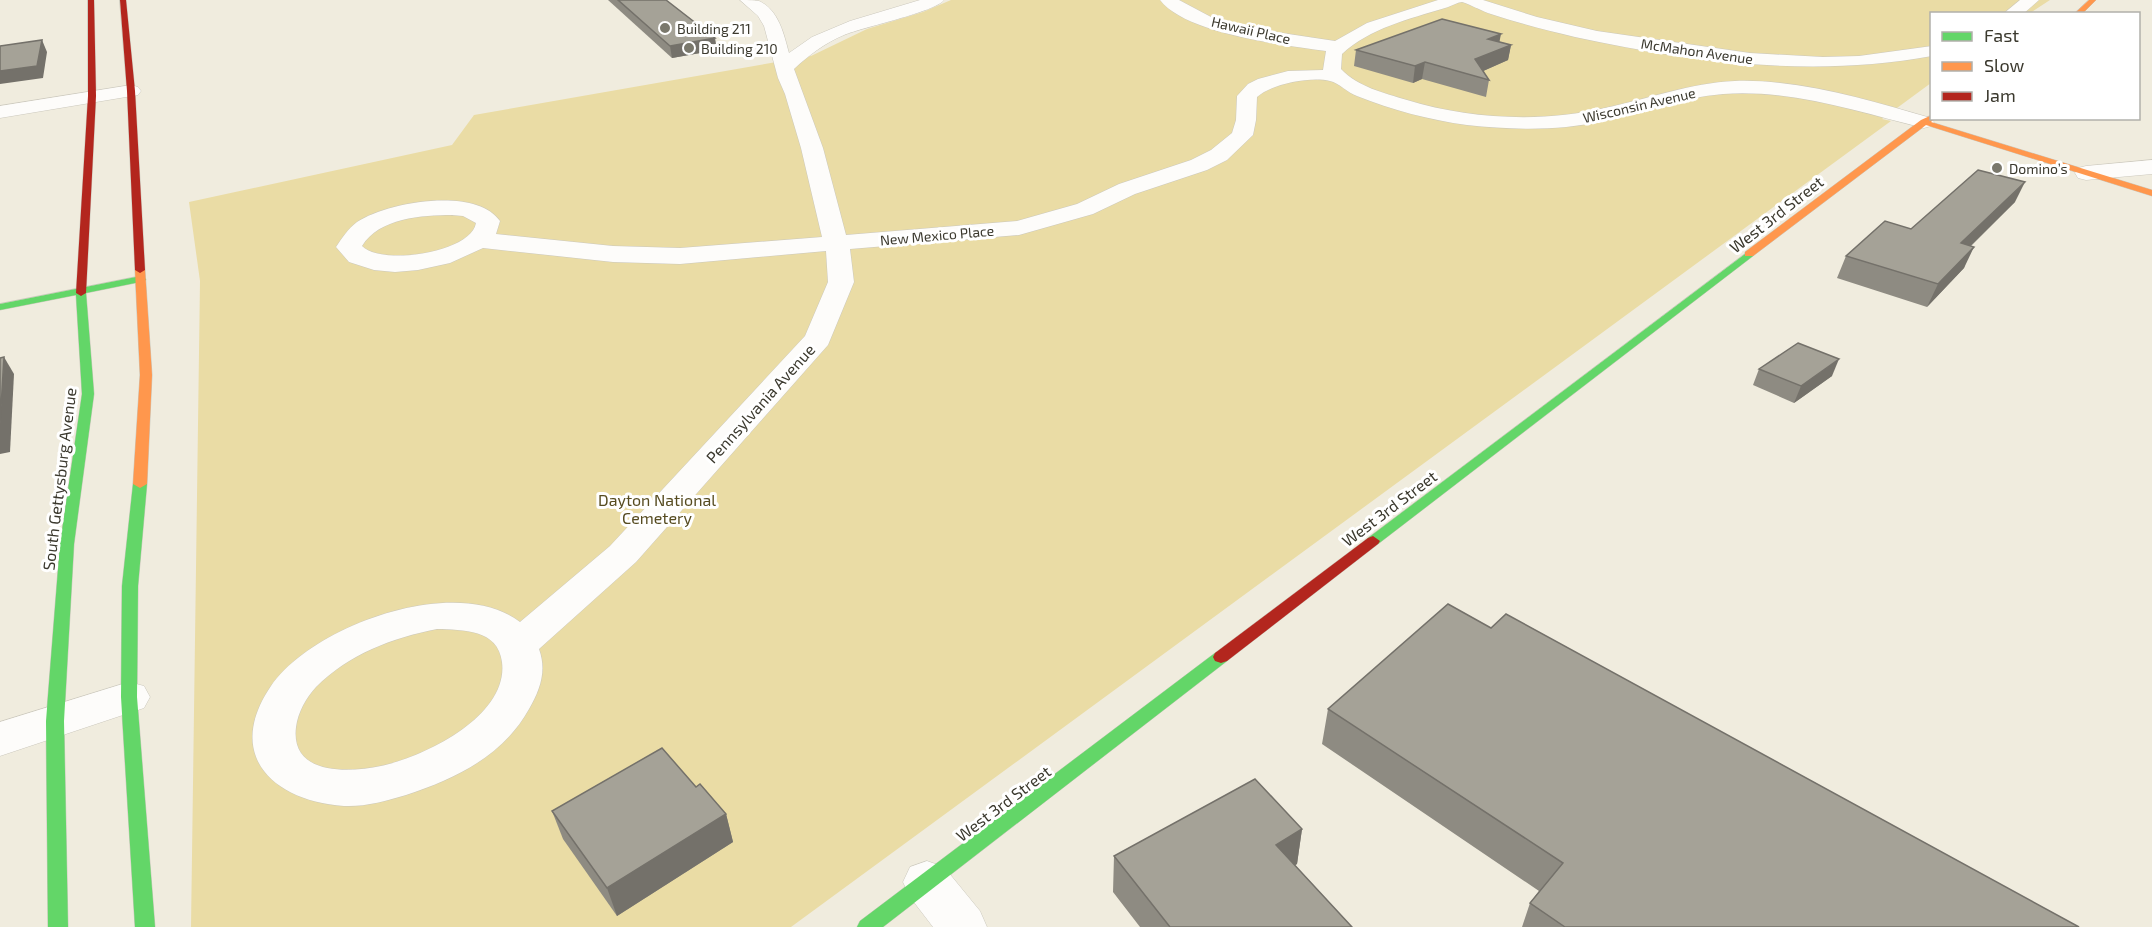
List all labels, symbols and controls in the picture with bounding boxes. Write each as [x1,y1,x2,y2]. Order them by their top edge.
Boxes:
legend [1930,12,2140,120]
street label: Hawaii Place [1210,13,1292,47]
place label: Building 211 [677,20,751,37]
marker: Building 211 [658,21,672,35]
text: Fast [1984,24,2019,46]
street label: McMahon Avenue [1640,35,1754,67]
place label: Building 210 [701,40,778,57]
marker: Building 210 [682,41,696,55]
text: Slow [1984,54,2025,76]
street label: Wisconsin Avenue [1581,84,1697,126]
text: Jam [1984,84,2016,106]
place label: Domino’s [2009,160,2068,177]
marker: Domino’s [1990,161,2004,175]
street label: West 3rd Street [1725,172,1827,256]
street label: New Mexico Place [879,222,995,248]
street label: Pennsylvania Avenue [702,340,818,466]
street label: South Gettysburg Avenue [38,387,80,571]
street label: West 3rd Street [1338,466,1440,550]
park label: Dayton National Cemetery [598,490,716,527]
street label: West 3rd Street [952,761,1054,845]

